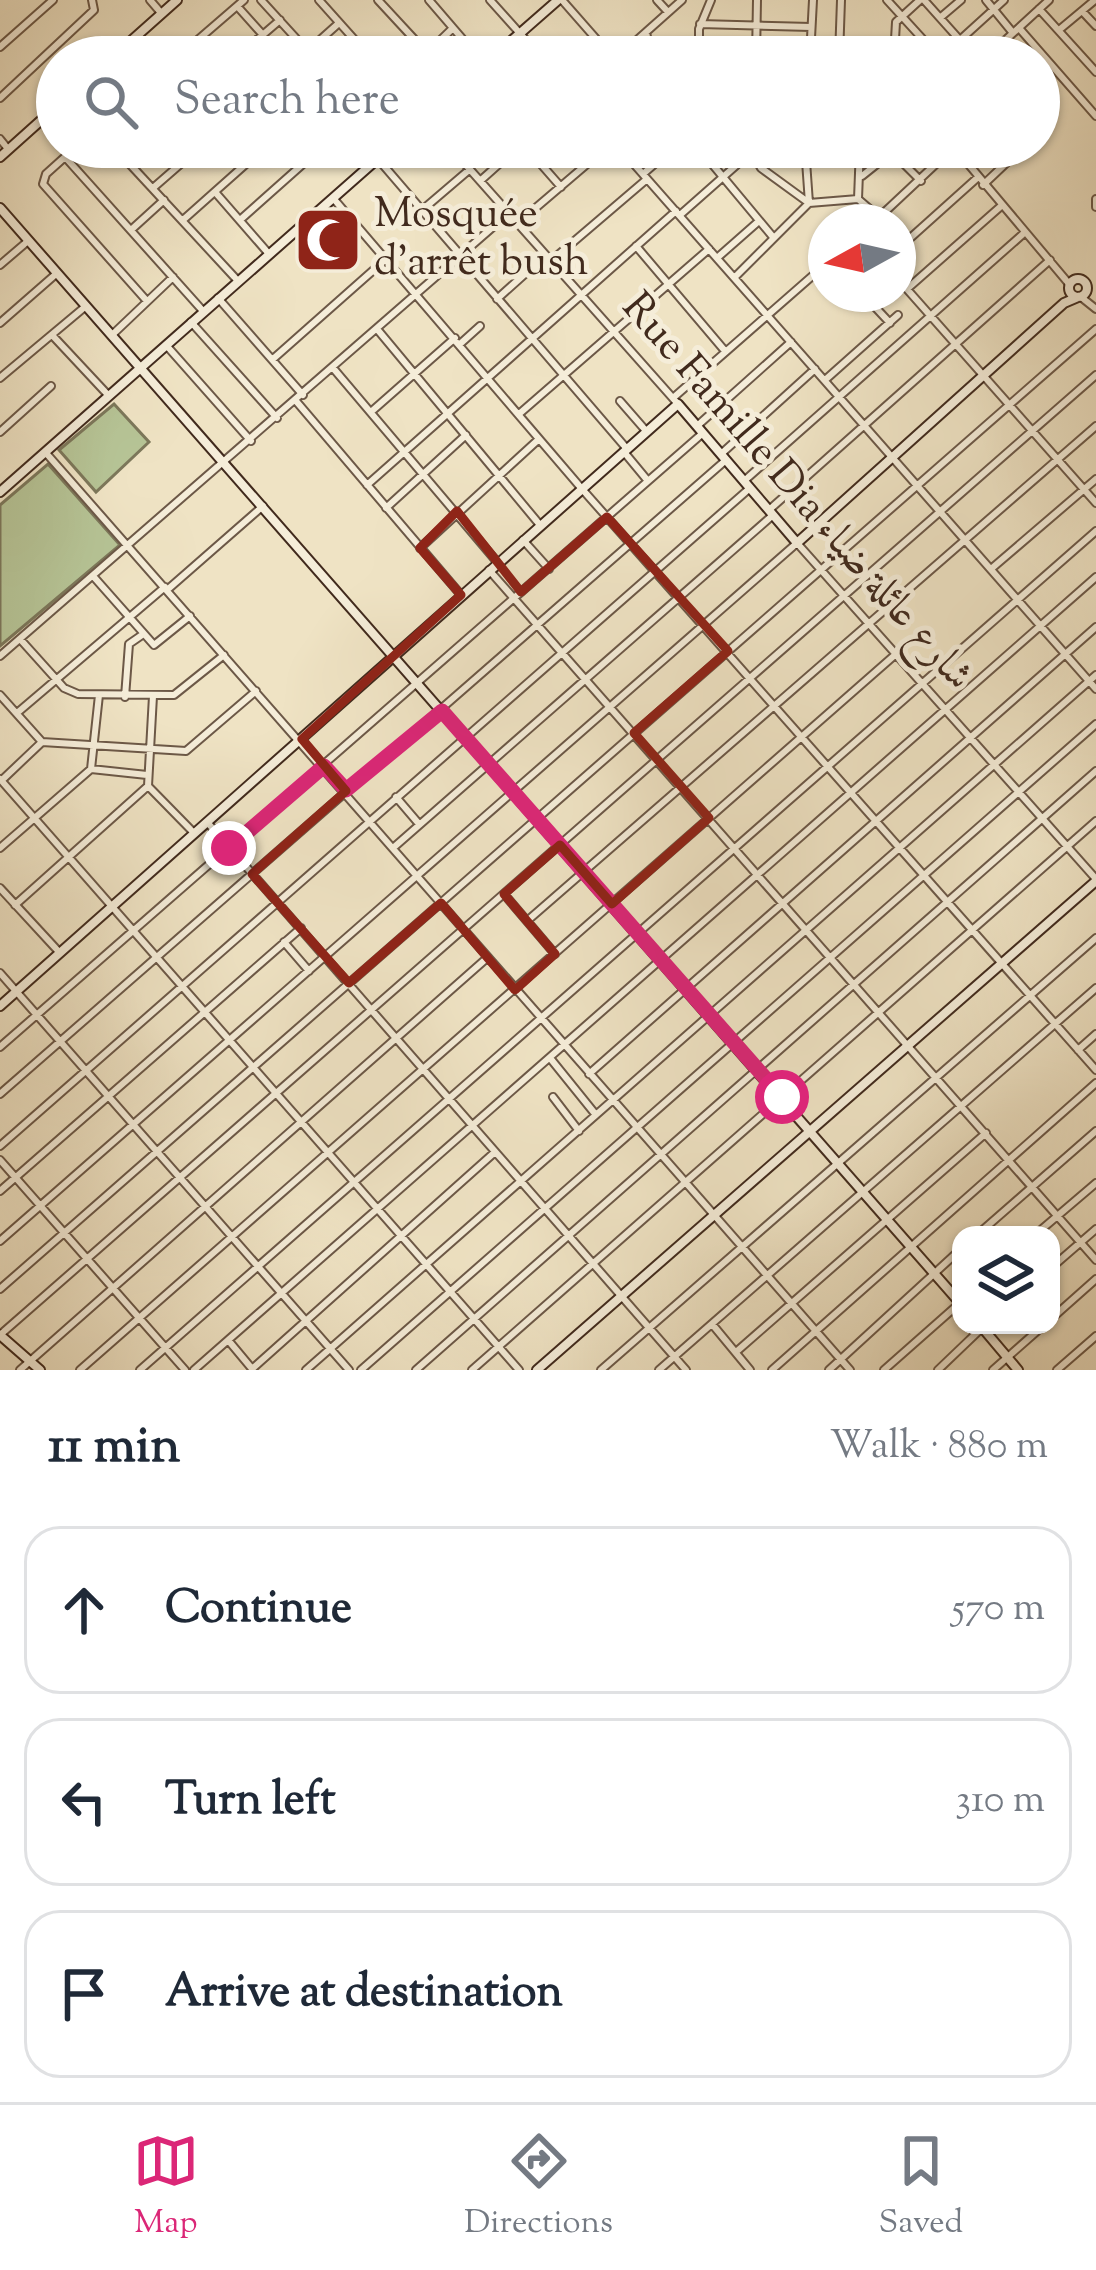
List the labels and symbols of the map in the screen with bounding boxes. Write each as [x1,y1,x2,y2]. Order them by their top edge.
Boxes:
place label: Mosquée d'arrêt bush [374,186,588,294]
north arrow [808,204,916,312]
mosque icon: Mosquée d'arrêt bush [293,205,363,275]
street label: Rue Famille Dia شارع عائلة ضياء [605,281,986,706]
route end [202,821,256,875]
route start [755,1070,809,1124]

